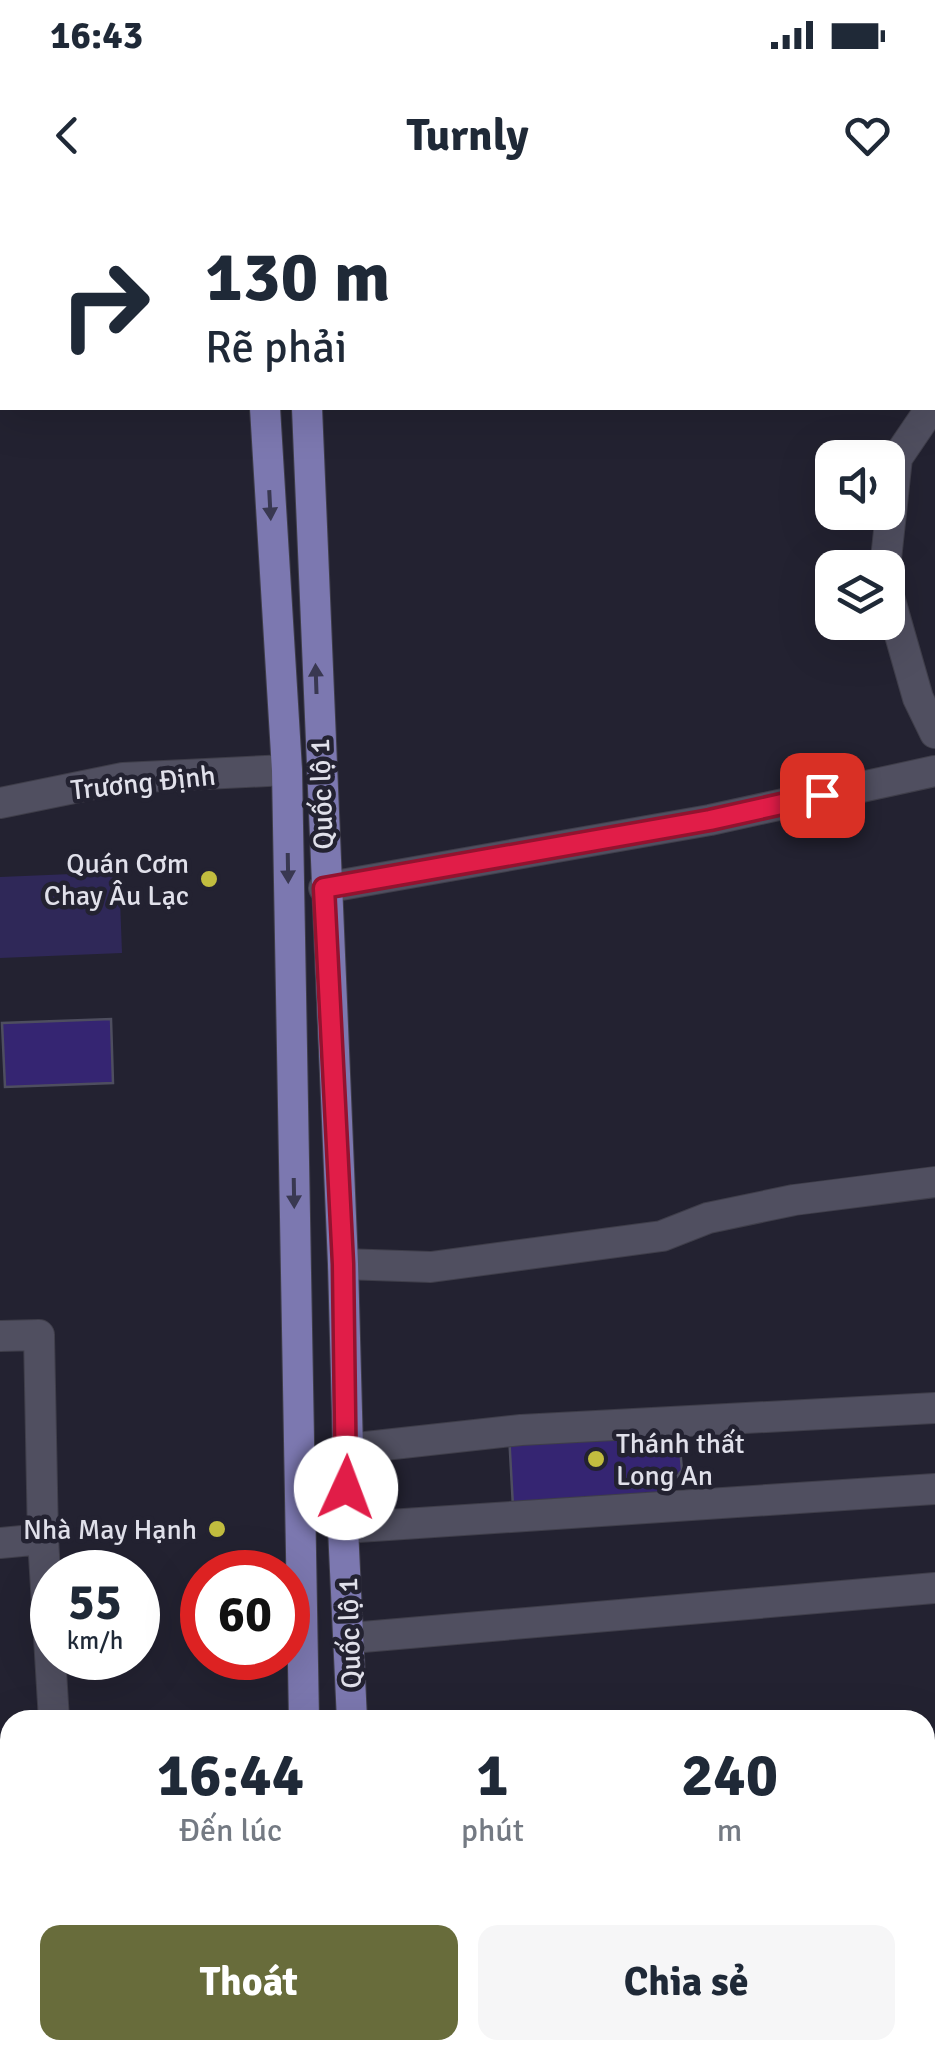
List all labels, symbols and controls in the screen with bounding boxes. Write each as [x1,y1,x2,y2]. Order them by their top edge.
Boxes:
text: 16:43 [50,12,143,59]
icon: back [40,108,95,163]
text: Turnly [406,108,529,163]
icon: heart [840,108,895,163]
text: 130 m [205,234,390,320]
icon: right [40,240,170,370]
text: Rẽ phải [205,320,347,375]
map controls [815,440,905,640]
button: sound [815,440,905,530]
one-way arrow [263,489,279,521]
button: layers [815,550,905,640]
one-way arrow [308,662,324,694]
street label: Quốc lộ 1 [303,738,341,850]
pin [780,753,865,838]
street label: Trương Định [69,758,217,808]
icon: arrive [795,768,850,823]
place label: Quán Cơm Chay Âu Lạc [44,847,189,913]
one-way arrow [281,852,297,884]
marker: Quán Cơm Chay Âu Lạc [198,868,220,890]
one-way arrow [287,1177,303,1209]
place label: Thánh thất Long An [616,1427,745,1493]
position arrow [294,1436,398,1540]
marker: Thánh thất Long An [585,1448,607,1470]
place label: Nhà May Hạnh [23,1513,197,1547]
marker: Nhà May Hạnh [206,1518,228,1540]
speed limit sign: 60 [180,1550,310,1680]
text: 55 [68,1572,122,1634]
street label: Quốc lộ 1 [331,1577,369,1689]
text: km/h [67,1625,123,1656]
text: 16:44 [157,1739,304,1813]
text: 1 [476,1739,509,1813]
text: 240 [681,1739,778,1813]
text: Đến lúc [179,1811,282,1850]
text: phút [461,1811,524,1850]
text: m [717,1811,742,1850]
button: Thoát [40,1925,458,2040]
button: Chia sẻ [478,1925,895,2040]

